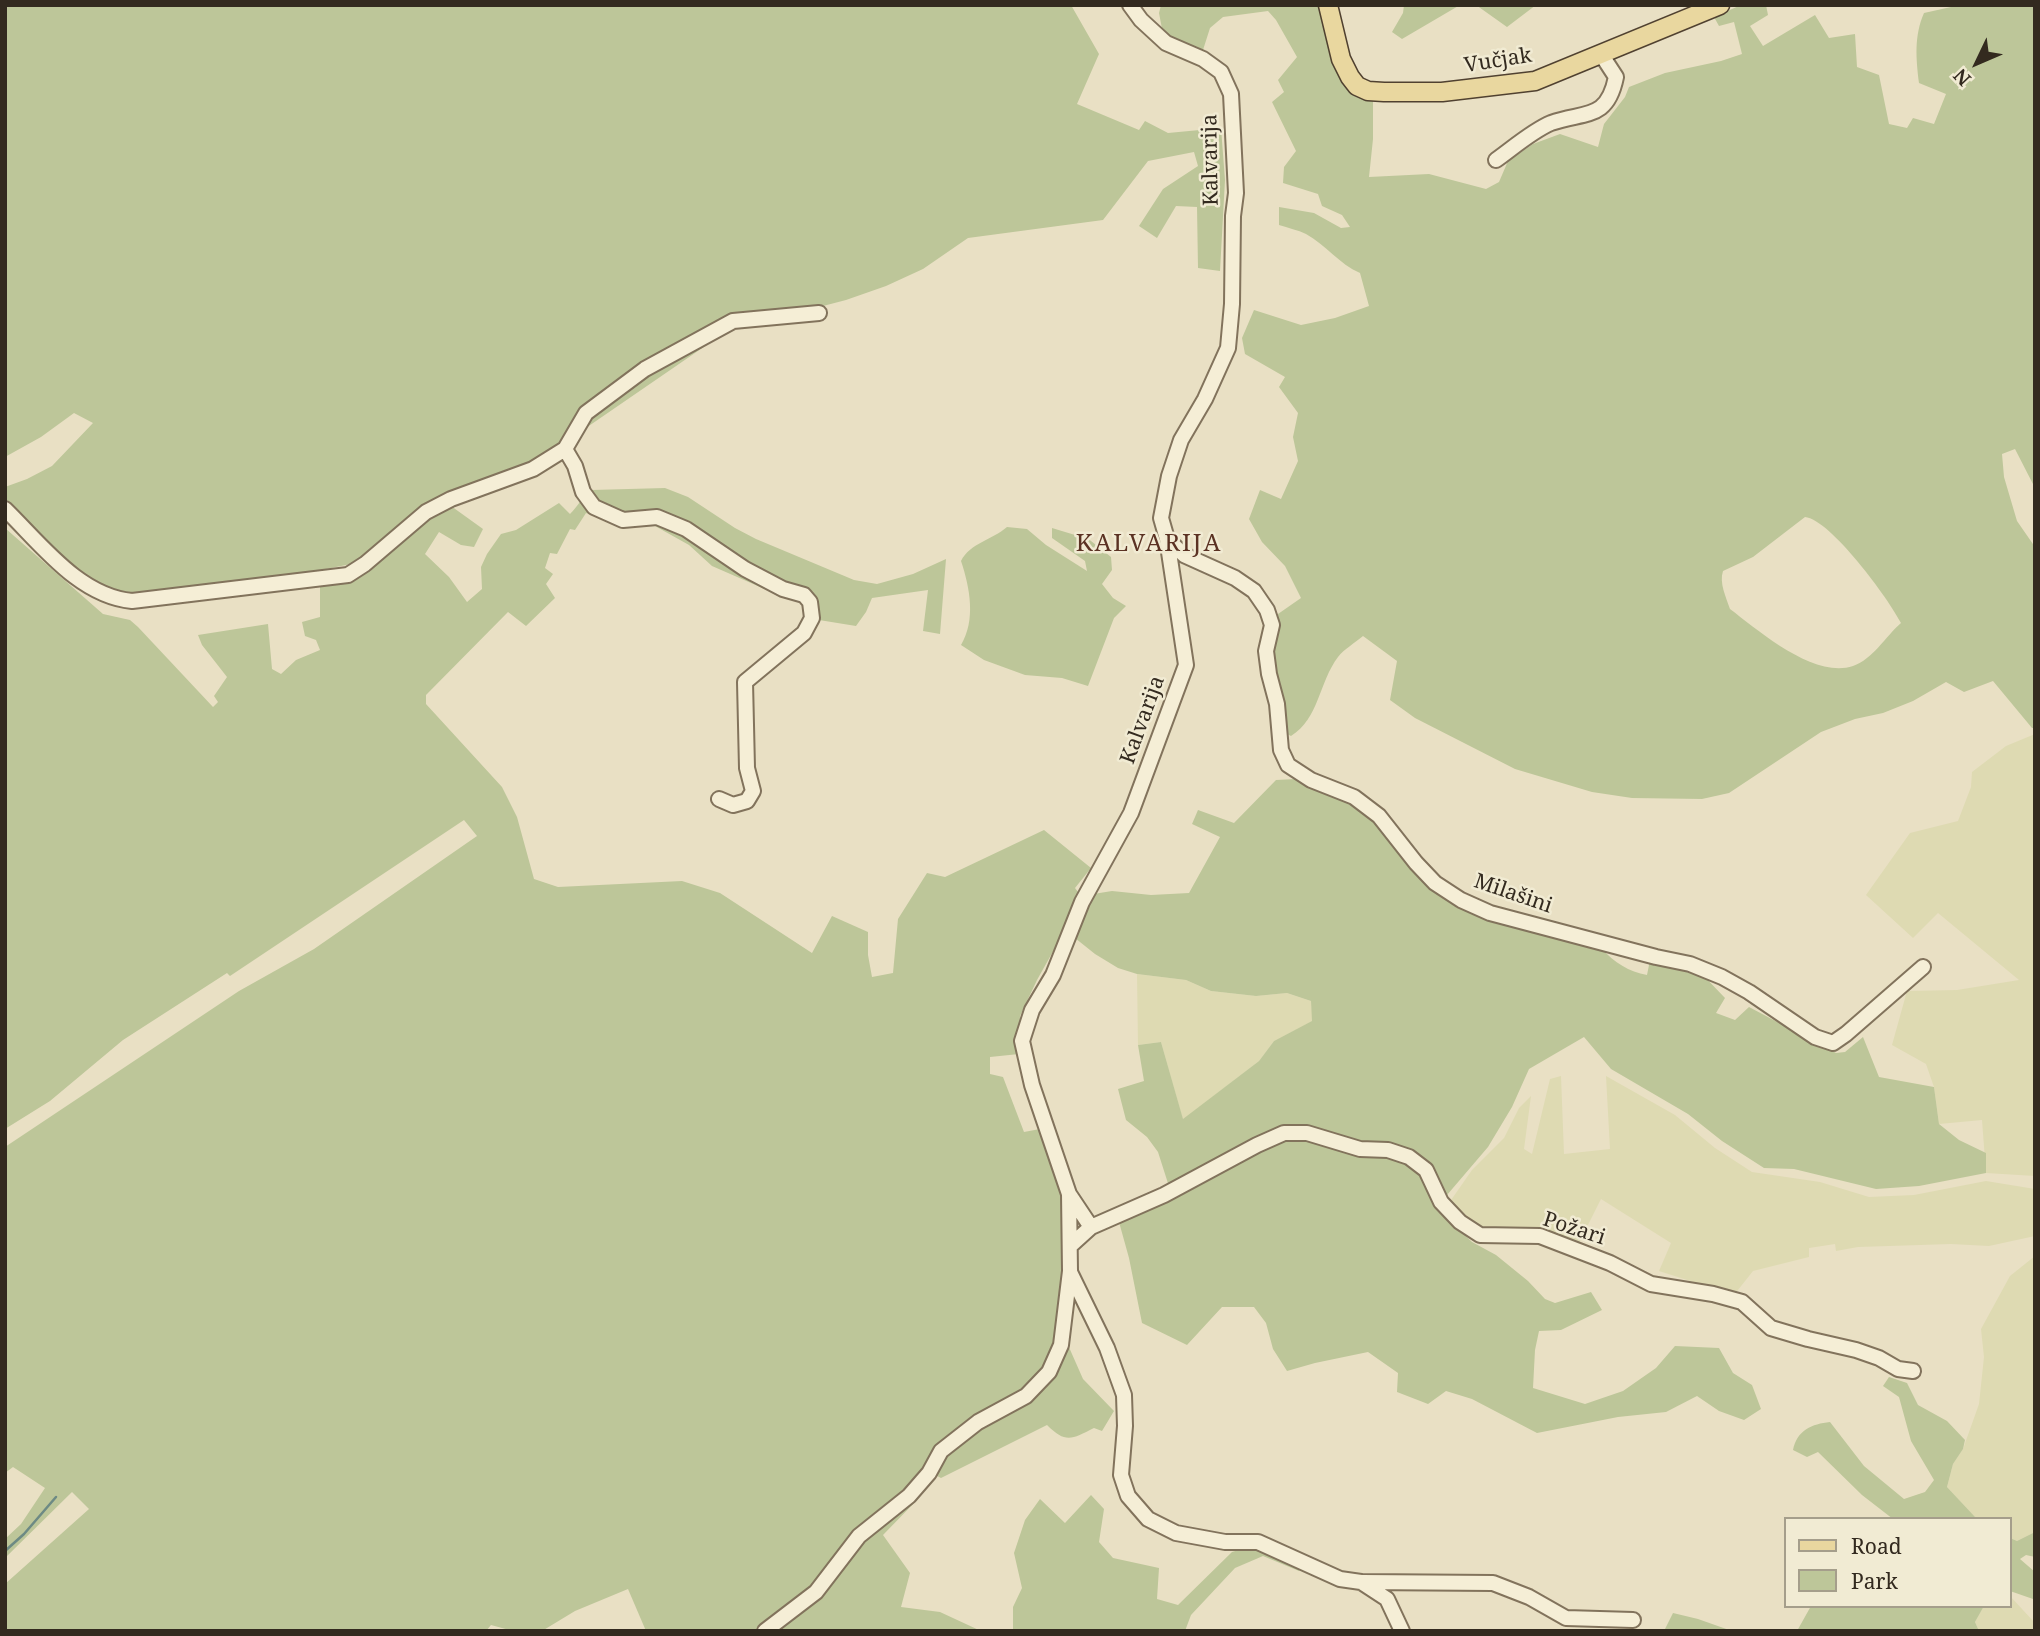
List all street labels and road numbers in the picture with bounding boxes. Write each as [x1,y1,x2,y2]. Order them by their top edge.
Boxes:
street label: Vučjak [1462,43,1534,79]
street label: Kalvarija [1198,114,1224,206]
street label: Kalvarija [1115,673,1171,767]
street label: Milašini [1471,869,1555,919]
street label: Požari [1540,1207,1608,1251]

